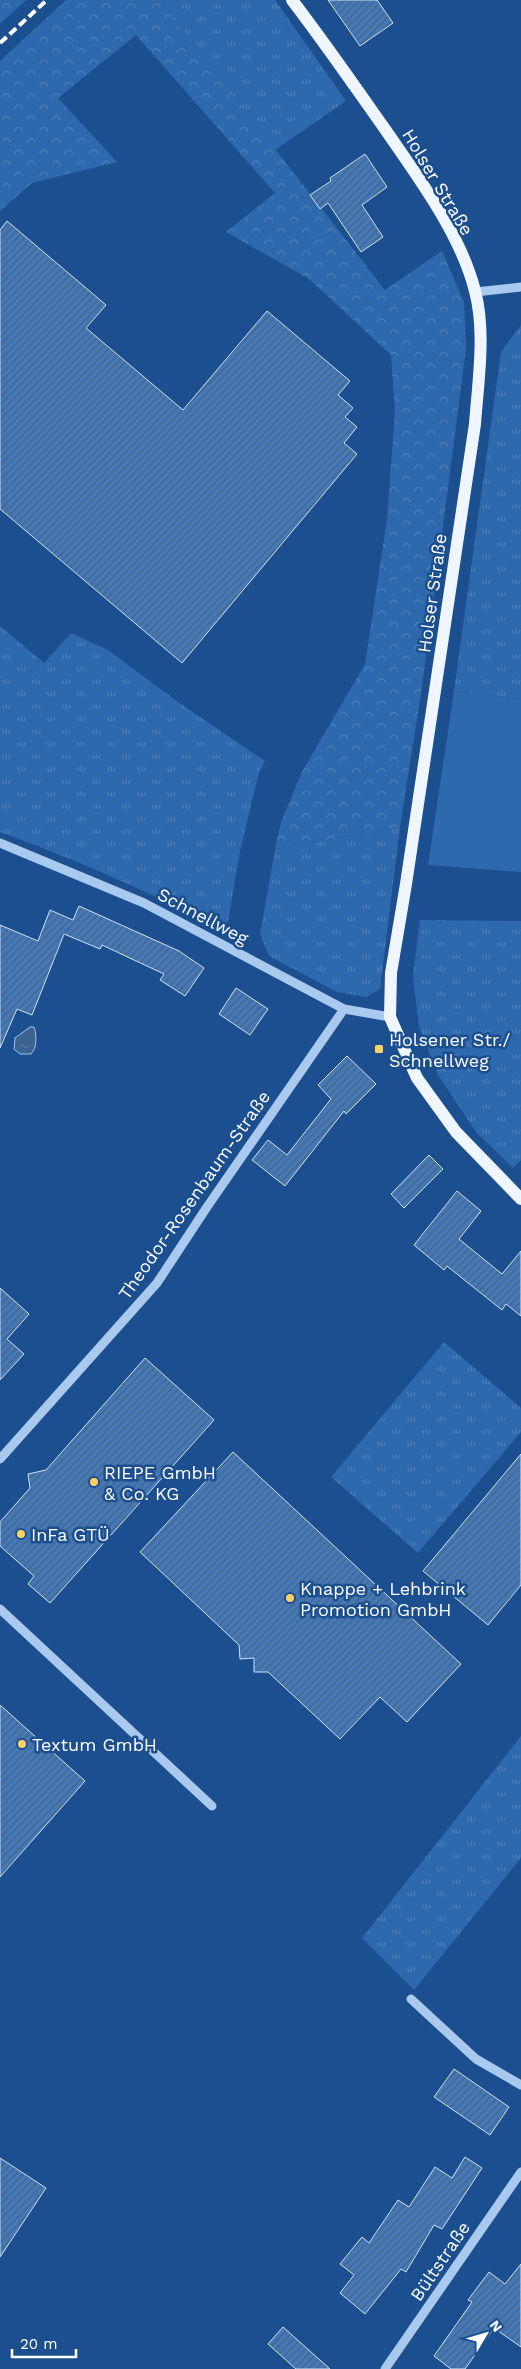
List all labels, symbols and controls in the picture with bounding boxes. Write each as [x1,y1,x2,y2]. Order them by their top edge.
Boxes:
street label: Holser Straße [398,125,478,239]
street label: Holser Straße [413,532,451,654]
street label: Schnellweg [154,883,252,949]
place label: Holsener Str./ Schnellweg [389,1029,511,1071]
marker: Holsener Str./ Schnellweg [373,1043,385,1055]
street label: Theodor-Rosenbaum-Straße [114,1087,274,1303]
place label: RIEPE GmbH & Co. KG [104,1462,216,1504]
marker: RIEPE GmbH & Co. KG [88,1476,100,1488]
place label: InFa GTÜ [31,1524,110,1545]
marker: InFa GTÜ [15,1528,27,1540]
place label: Knappe + Lehbrink Promotion GmbH [300,1578,466,1620]
marker: Knappe + Lehbrink Promotion GmbH [284,1592,296,1604]
place label: Textum GmbH [32,1734,157,1755]
marker: Textum GmbH [16,1738,28,1750]
street label: Bültstraße [406,2217,474,2305]
north arrow [461,2309,511,2359]
text: N [487,2317,506,2335]
scale bar [12,2326,76,2358]
text: 20 m [20,2335,58,2353]

